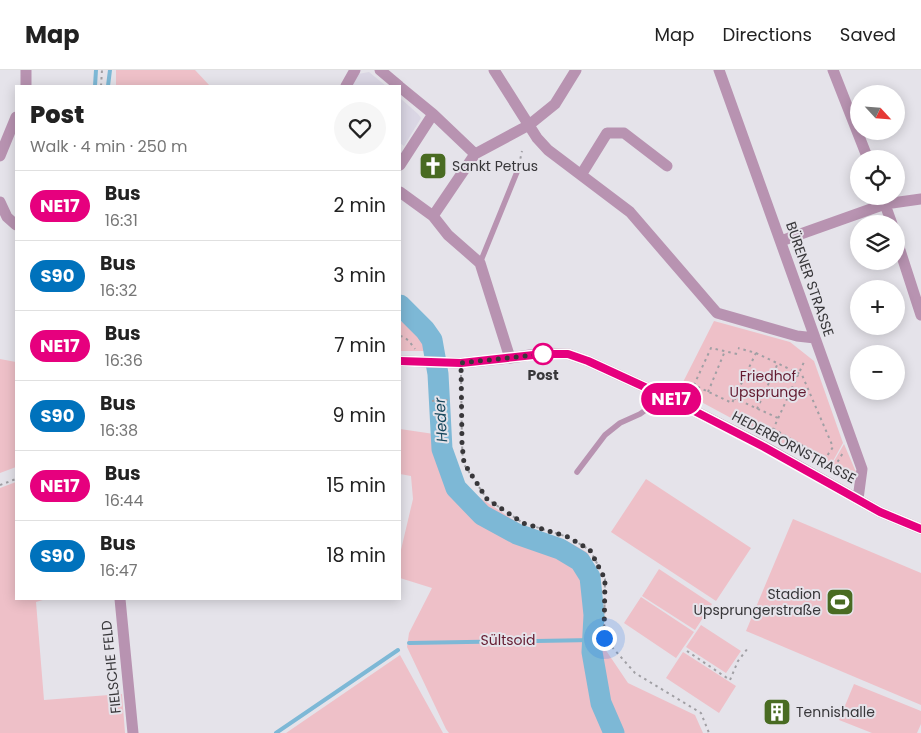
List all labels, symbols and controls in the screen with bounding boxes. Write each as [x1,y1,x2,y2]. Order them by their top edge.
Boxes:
text: Map [25,18,80,51]
text: Map [655,22,694,47]
text: Directions [722,22,812,47]
text: Saved [840,22,896,47]
north arrow [850,85,905,140]
map controls [850,85,905,400]
text: Post [30,98,84,131]
button: heart [334,102,386,154]
text: Walk · 4 min · 250 m [30,135,188,158]
button: locate [850,150,905,205]
church icon: Sankt Petrus [418,151,448,181]
place label: Sankt Petrus [452,156,538,176]
text: Bus [105,180,141,207]
text: 2 min [334,192,386,219]
text: NE17 [40,193,80,218]
text: 16:31 [105,209,138,232]
button: layers [850,215,905,270]
street label: BÜRENER STRASSE [781,219,839,339]
text: Bus [100,250,136,277]
text: 3 min [333,262,386,289]
text: S90 [41,263,74,288]
text: 16:32 [100,279,137,302]
button: + [850,280,905,335]
text: Bus [105,320,141,347]
text: 7 min [334,332,386,359]
text: NE17 [40,333,80,358]
marker: Post [532,343,554,365]
button: − [850,345,905,400]
text: 16:36 [105,349,143,372]
place label: Post [527,365,559,385]
park label: Friedhof Upsprunge [730,366,807,402]
line badge: NE17 [636,383,706,415]
text: NE17 [651,386,691,411]
text: Bus [100,390,136,417]
water label: Heder [429,397,452,443]
text: 9 min [333,402,386,429]
text: S90 [41,403,74,428]
street label: HEDERBORNSTRASSE [728,406,860,488]
text: 16:38 [100,419,138,442]
text: Bus [105,460,141,487]
text: 15 min [327,472,386,499]
text: NE17 [40,473,80,498]
text: 16:44 [105,489,144,512]
text: Bus [100,530,136,557]
text: 18 min [326,542,386,569]
text: S90 [41,543,74,568]
text: 16:47 [100,559,138,582]
place label: Stadion Upsprungerstraße [694,584,821,620]
sports icon: Stadion Upsprungerstraße [825,587,855,617]
street label: FIELSCHE FELD [96,619,126,715]
your location [592,626,617,651]
park label: Sültsoid [481,630,535,650]
building icon: Tennishalle [762,697,792,727]
place label: Tennishalle [796,702,875,722]

